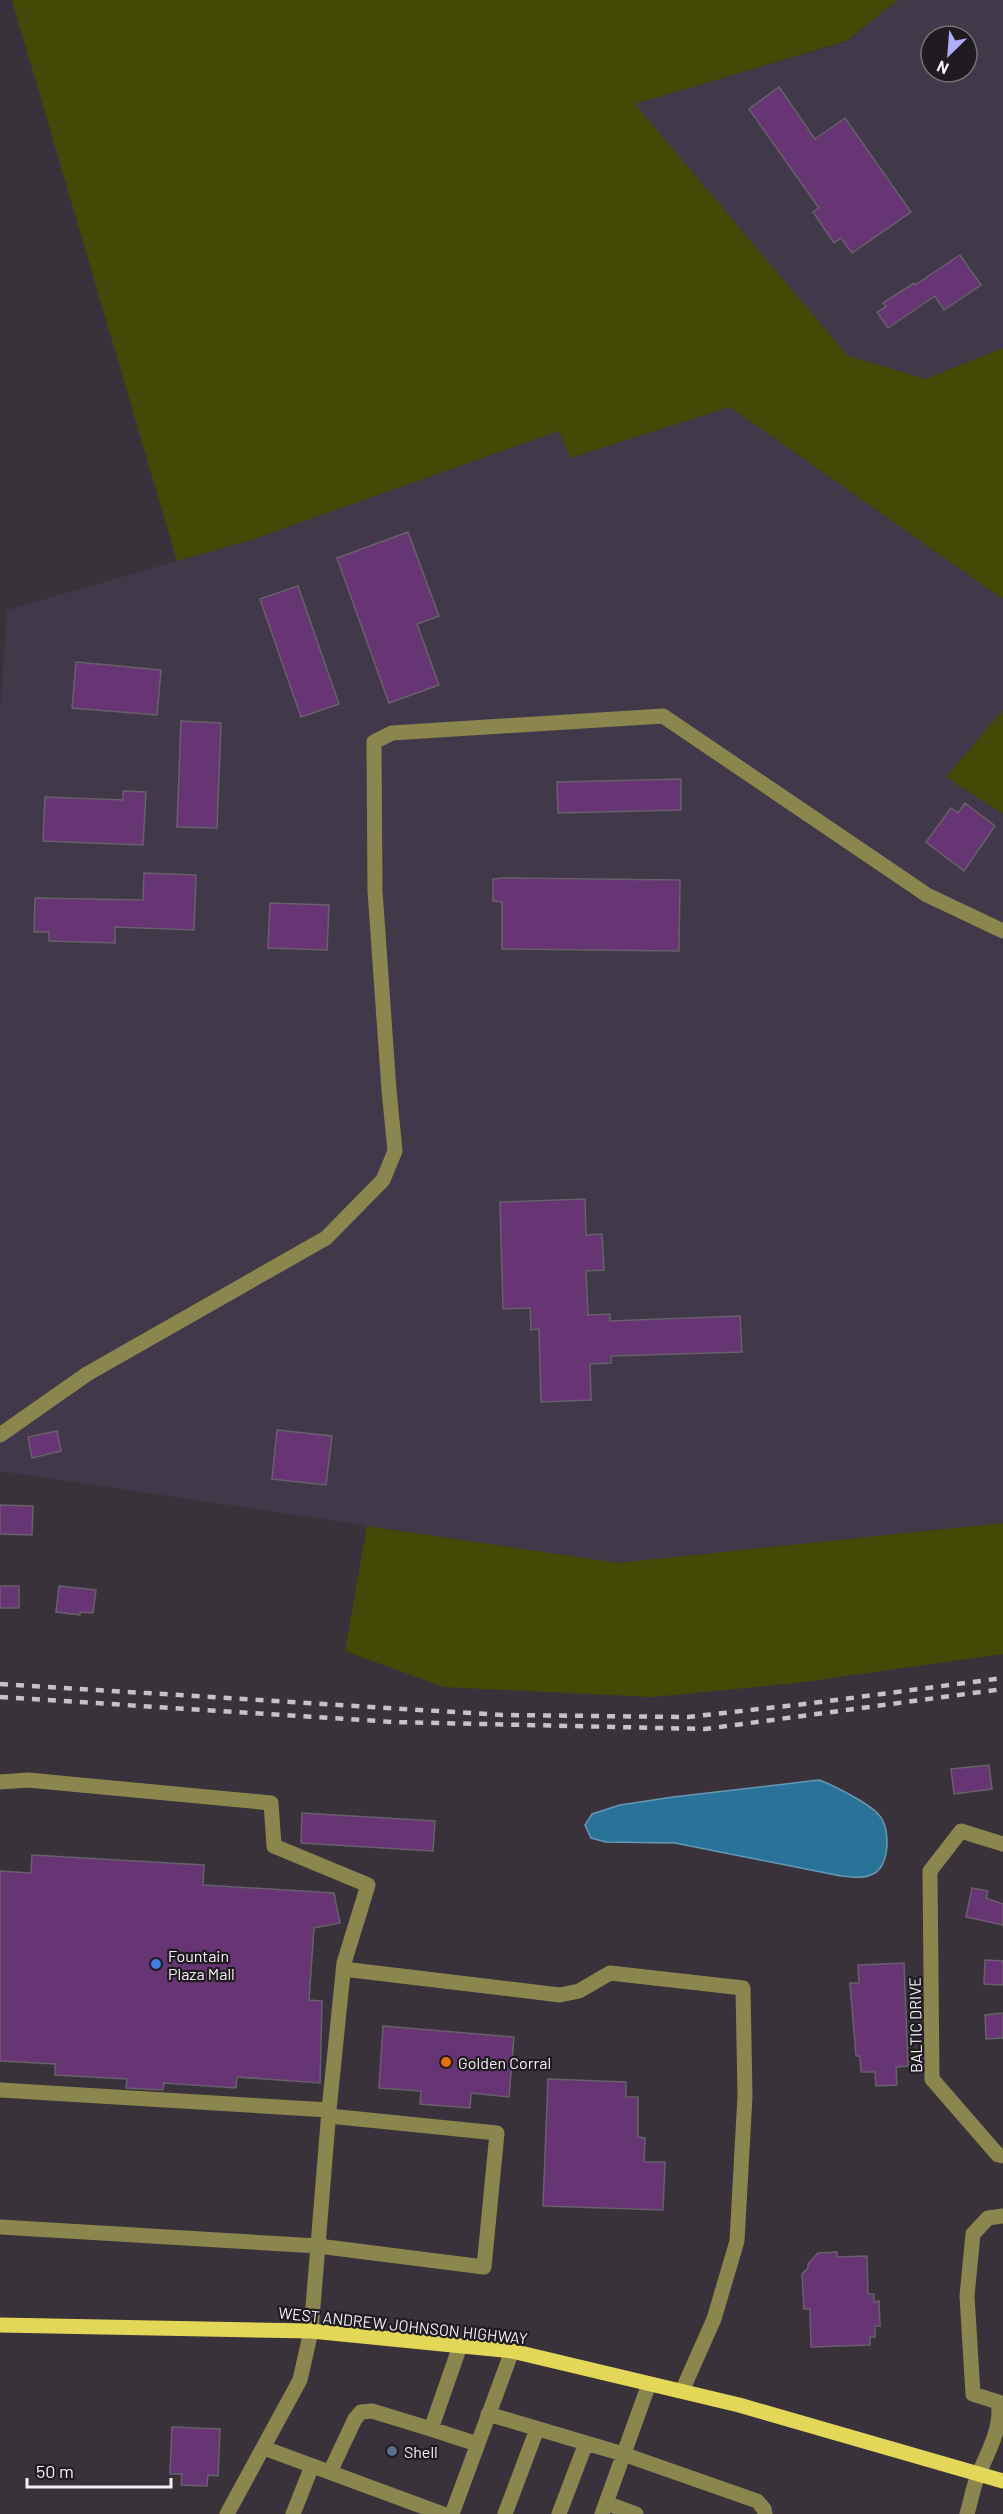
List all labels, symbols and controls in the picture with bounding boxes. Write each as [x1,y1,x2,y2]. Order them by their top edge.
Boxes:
north arrow [919,24,979,84]
text: N [934,57,951,79]
place label: Fountain Plaza Mall [168,1946,235,1983]
marker: Fountain Plaza Mall [149,1957,163,1971]
street label: BALTIC DRIVE [905,1977,925,2073]
place label: Golden Corral [458,2053,551,2072]
marker: Golden Corral [439,2055,453,2069]
street label: WEST ANDREW JOHNSON HIGHWAY [277,2302,529,2348]
place label: Shell [404,2442,438,2461]
marker: Shell [385,2444,399,2458]
scale bar [27,2451,171,2489]
text: 50 m [36,2460,74,2482]

